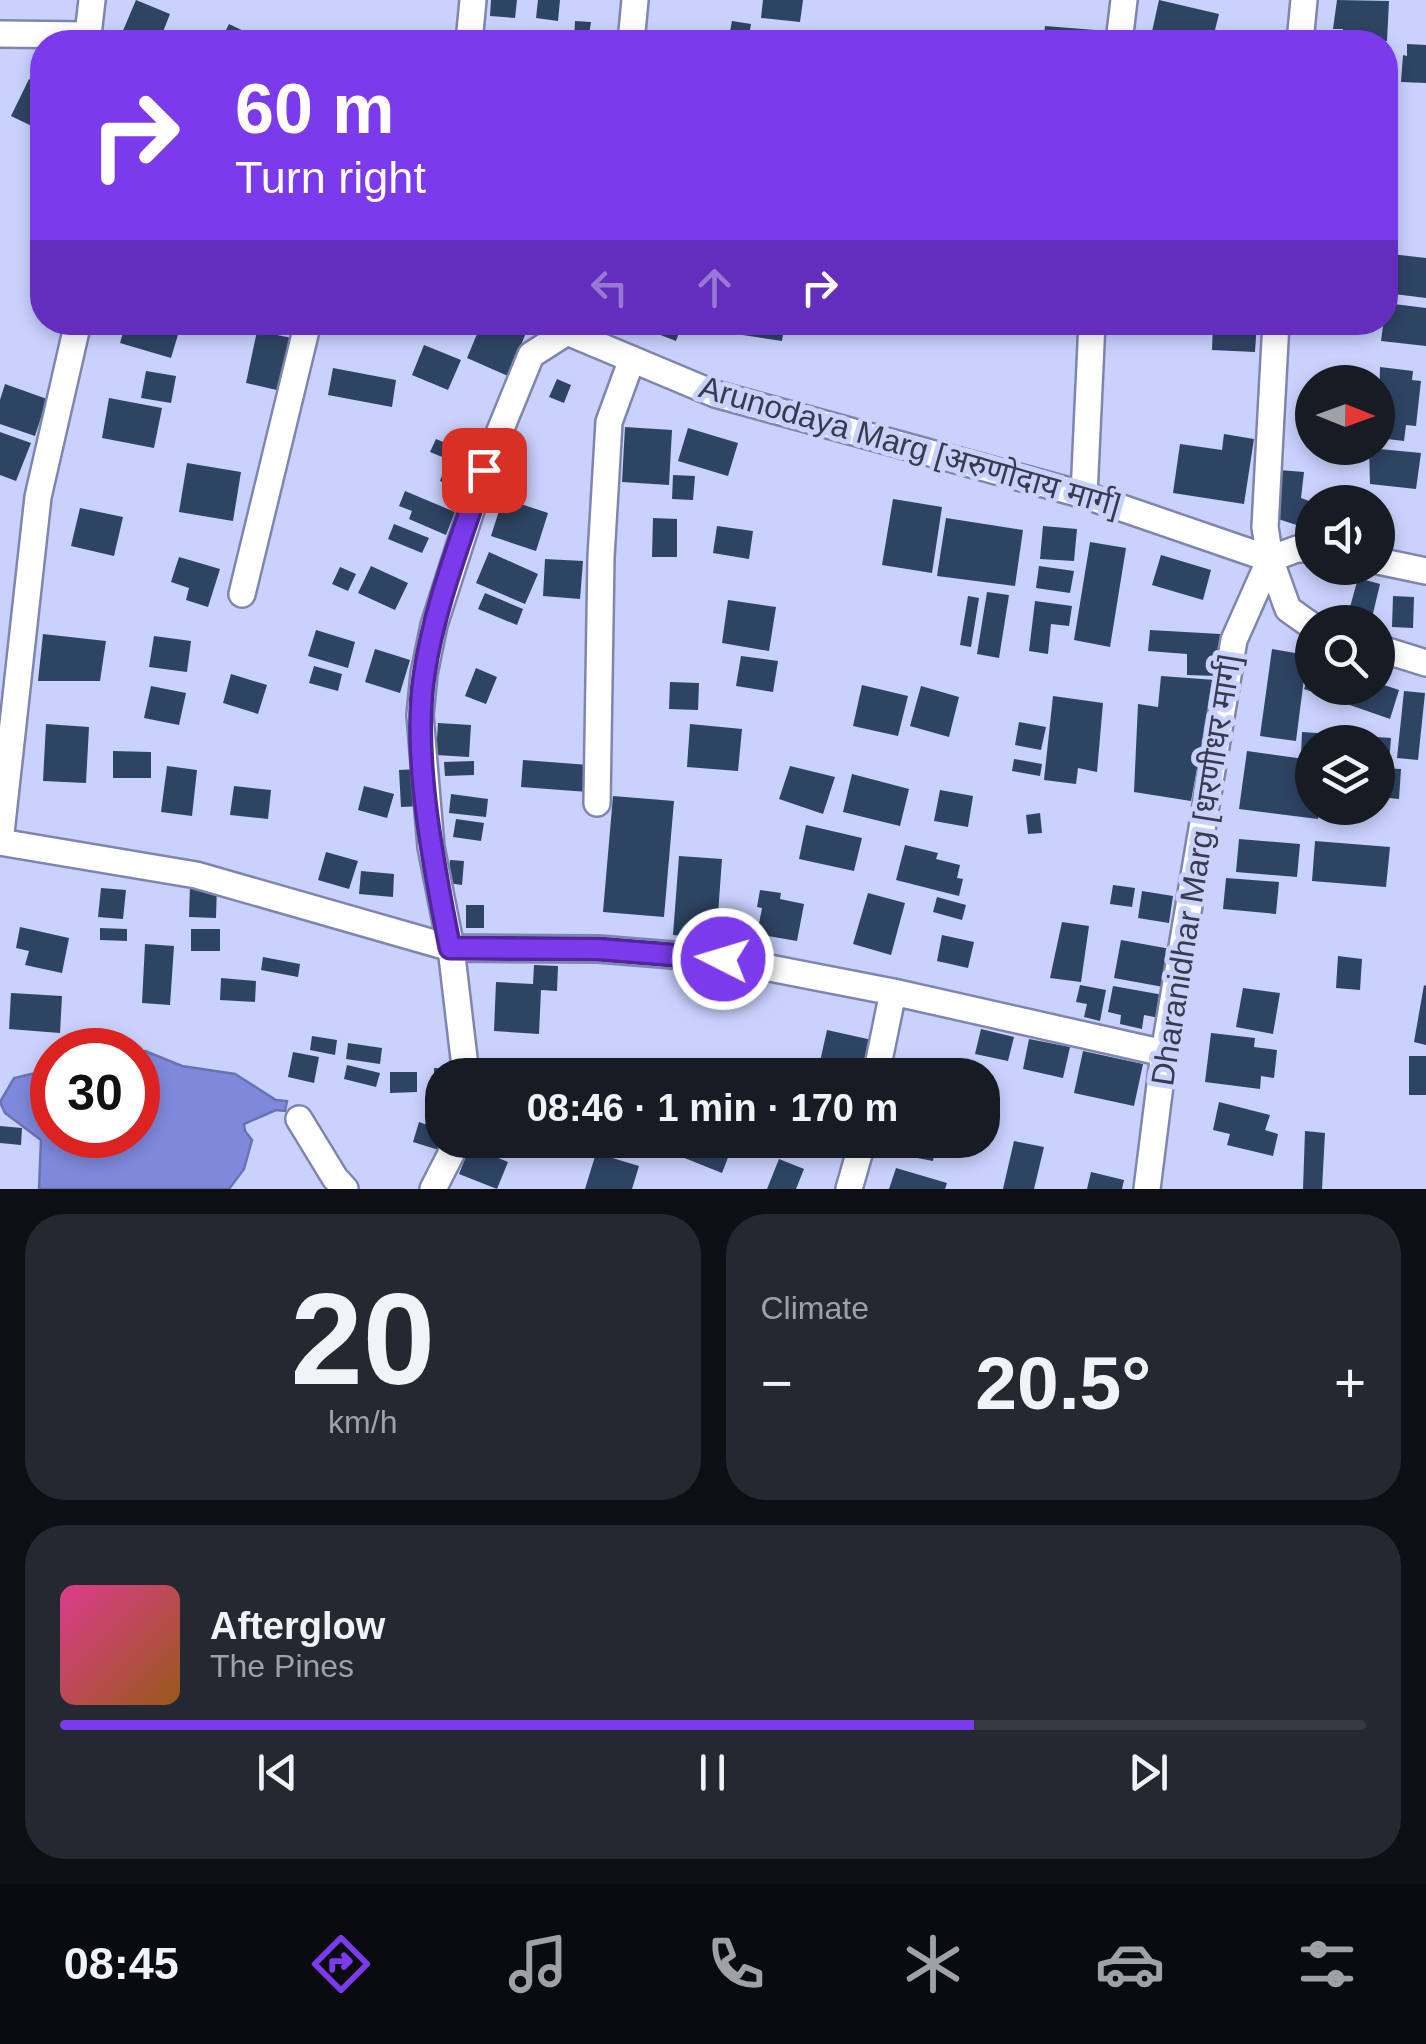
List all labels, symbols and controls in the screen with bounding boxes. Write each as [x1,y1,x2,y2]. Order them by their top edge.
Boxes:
icon: right [70,70,200,200]
text: 60 m [235,70,395,148]
text: Turn right [235,152,426,203]
icon: left [582,260,637,315]
icon: ahead [687,260,742,315]
icon: right [792,260,847,315]
north arrow [1295,365,1395,465]
map controls [1295,365,1395,825]
street label: Arunodaya Marg [अरुणोदा‍य मार्ग] [695,369,1125,523]
pin [442,428,527,513]
icon: arrive [457,443,512,498]
button: sound [1295,485,1395,585]
button: search [1295,605,1395,705]
street label: Dharanidhar Marg [धरणीधर मार्ग] [1144,652,1248,1088]
button: layers [1295,725,1395,825]
position arrow [671,907,775,1011]
speed limit sign: 30 [30,1028,160,1158]
text: 08:46 · 1 min · 170 m [527,1087,898,1129]
text: 20 [290,1266,435,1412]
text: Climate [761,1290,869,1326]
text: 20.5° [975,1341,1151,1425]
text: − [761,1352,793,1414]
text: + [1334,1352,1366,1414]
text: km/h [328,1404,397,1440]
text: Afterglow [210,1605,385,1647]
text: The Pines [210,1648,354,1684]
icon: previous [250,1745,305,1800]
icon: pause [685,1745,740,1800]
icon: next [1121,1745,1176,1800]
icon: directions [306,1929,376,1999]
icon: music [503,1929,573,1999]
icon: phone [701,1929,771,1999]
icon: climate [898,1929,968,1999]
icon: car [1095,1929,1165,1999]
icon: filters [1292,1929,1362,1999]
text: 08:45 [64,1938,179,1989]

